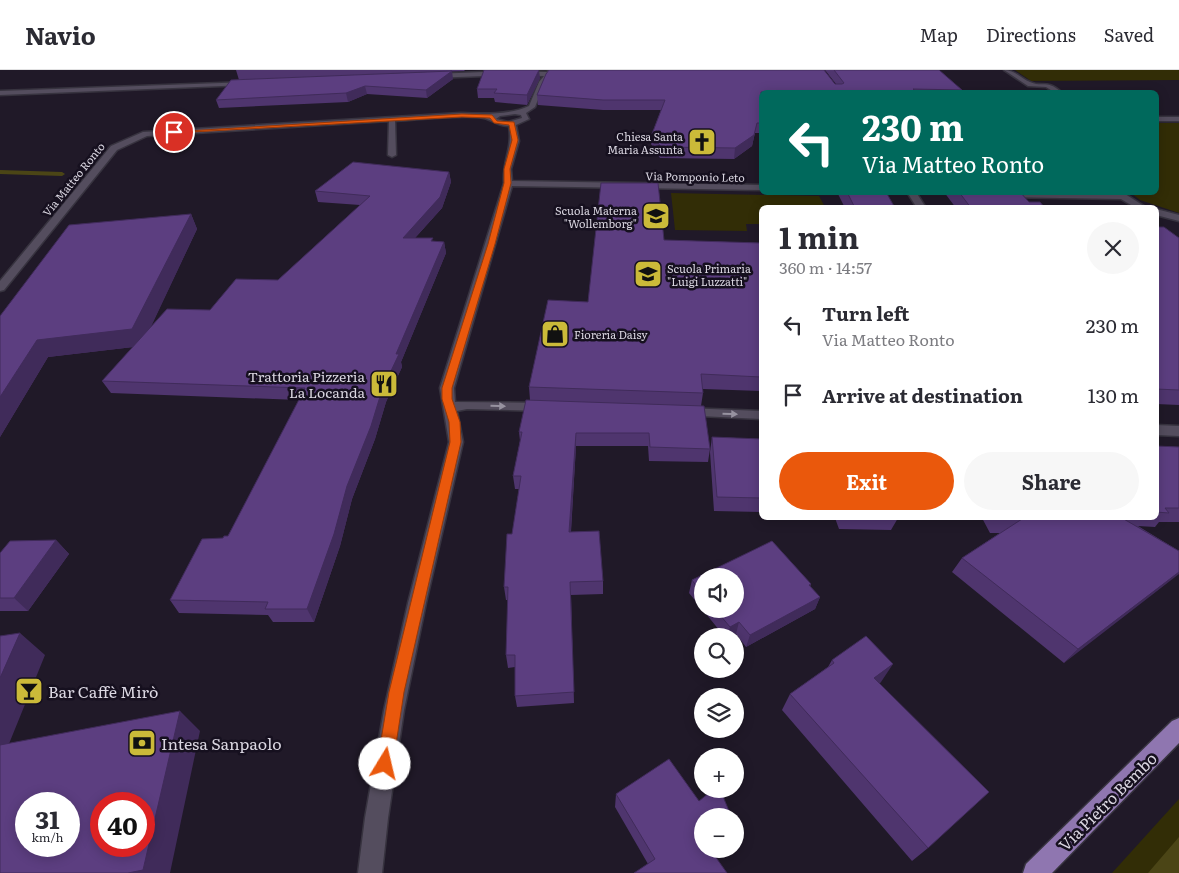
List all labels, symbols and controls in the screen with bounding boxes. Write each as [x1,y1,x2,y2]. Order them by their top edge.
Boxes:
text: Navio [25,17,96,52]
text: Map [920,21,958,48]
text: Directions [986,21,1076,48]
text: Saved [1104,21,1154,48]
text: 230 m [862,100,964,152]
icon: left [779,110,844,175]
pin [153,111,195,153]
icon: arrive [160,118,188,146]
church icon: Chiesa Santa Maria Assunta [687,127,717,157]
place label: Chiesa Santa Maria Assunta [607,128,683,157]
street label: Via Matteo Ronto [38,139,108,219]
text: Via Matteo Ronto [862,147,1044,180]
street label: Via Pomponio Leto [645,167,745,185]
school or university icon: Scuola Materna "Wollemborg" [641,201,671,231]
place label: Scuola Materna "Wollemborg" [555,202,637,231]
text: 1 min [779,214,859,258]
button: close [1087,222,1139,274]
text: 360 m · 14:57 [779,255,872,279]
school or university icon: Scuola Primaria "Luigi Luzzatti" [633,259,663,289]
place label: Scuola Primaria "Luigi Luzzatti" [667,260,751,289]
text: Turn left [822,299,909,327]
icon: left [779,311,807,339]
text: 230 m [1086,311,1139,339]
shop icon: Fioreria Daisy [540,319,570,349]
place label: Fioreria Daisy [574,326,648,342]
text: Via Matteo Ronto [822,327,955,351]
place label: Trattoria Pizzeria La Locanda [248,366,365,402]
restaurant icon: Trattoria Pizzeria La Locanda [369,369,399,399]
icon: arrive [779,381,807,409]
text: Arrive at destination [822,381,1023,409]
text: 130 m [1088,381,1139,409]
one-way arrow [490,402,506,410]
one-way arrow [722,410,738,418]
button: Exit [779,452,954,510]
button: Share [964,452,1139,510]
map controls [694,568,744,858]
button: sound [694,568,744,618]
button: search [694,628,744,678]
bar icon: Bar Caffè Mirò [14,676,44,706]
place label: Bar Caffè Mirò [48,679,158,703]
button: layers [694,688,744,738]
bank icon: Intesa Sanpaolo [127,728,157,758]
place label: Intesa Sanpaolo [161,731,282,755]
position arrow [358,737,410,789]
street label: Via Pietro Bembo [1052,746,1162,856]
button: + [694,748,744,798]
speed limit sign: 40 [90,792,155,857]
text: 31 [35,800,60,837]
button: − [694,808,744,858]
text: km/h [32,828,63,846]

